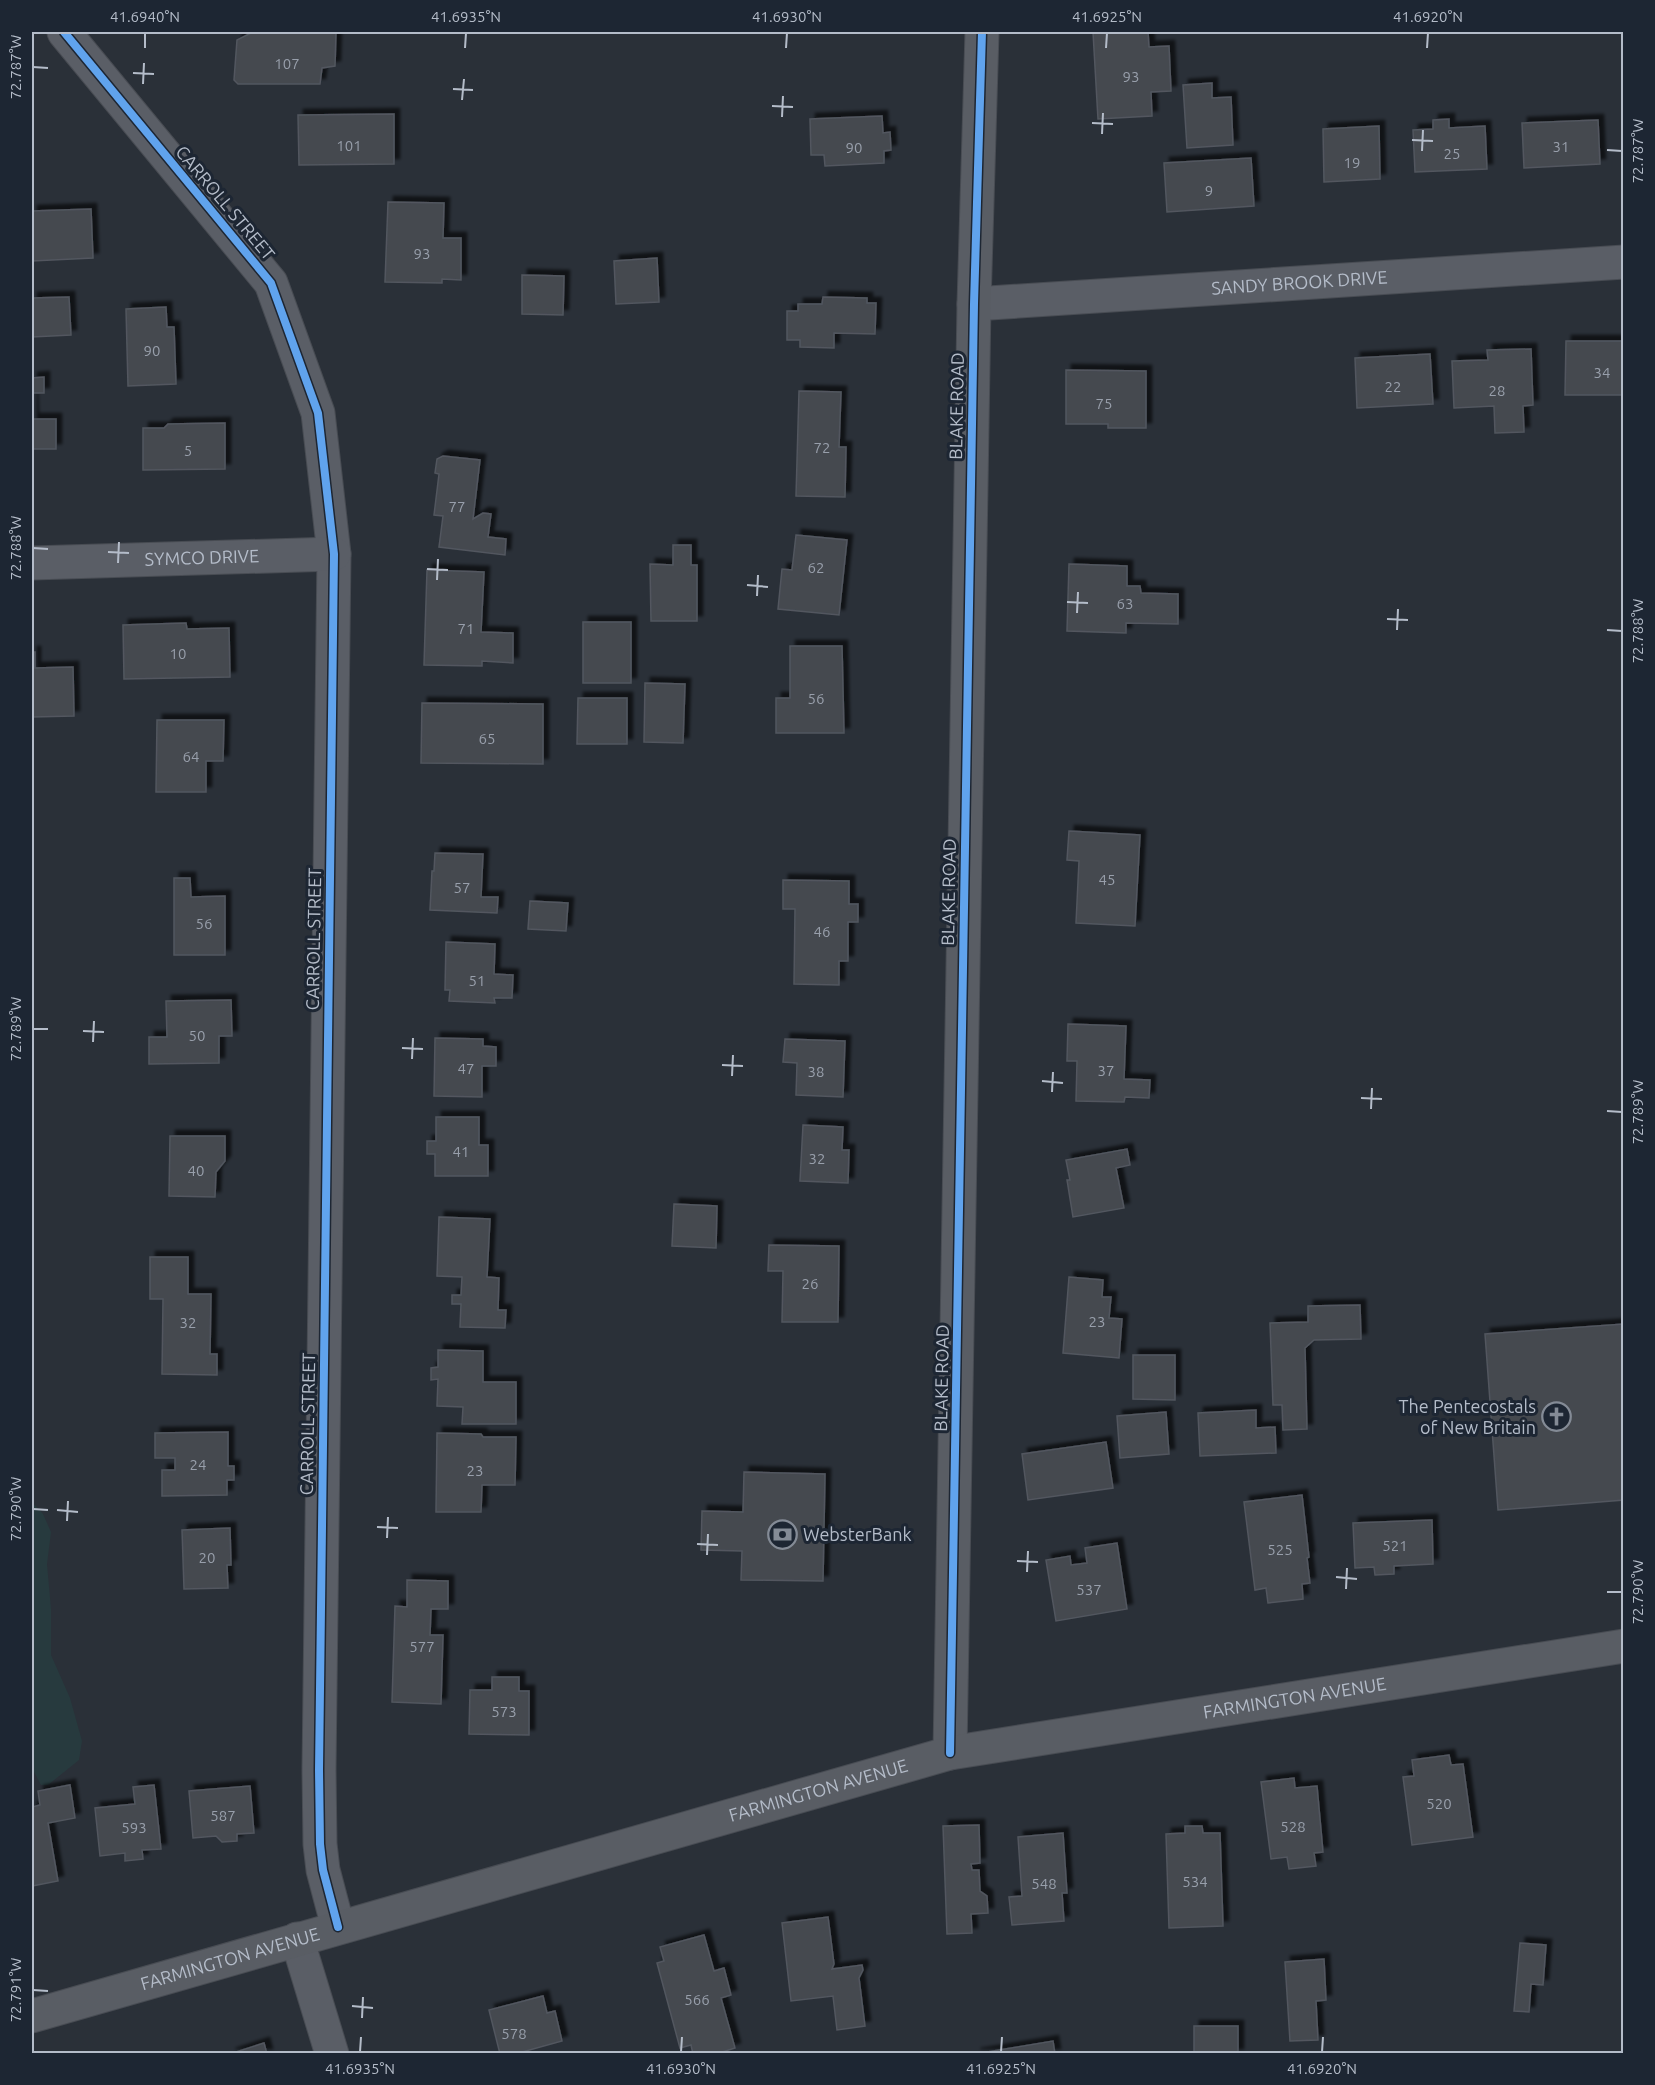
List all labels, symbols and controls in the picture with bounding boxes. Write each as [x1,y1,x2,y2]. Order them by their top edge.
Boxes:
text: 41.6940°N [110,8,180,25]
text: 41.6935°N [431,8,501,25]
text: 41.6930°N [752,8,822,25]
text: 41.6925°N [1072,8,1142,25]
text: 41.6920°N [1393,8,1463,25]
text: 72.787°W [7,35,24,99]
house number: 107 [274,55,300,72]
house number: 93 [1123,68,1139,85]
text: 72.787°W [1629,119,1646,183]
house number: 101 [336,137,362,154]
house number: 31 [1553,138,1569,155]
house number: 90 [846,139,862,156]
street label: CARROLL STREET [172,141,279,263]
house number: 25 [1444,145,1460,162]
house number: 19 [1344,154,1360,171]
house number: 9 [1205,182,1213,199]
house number: 93 [414,245,430,262]
street label: SANDY BROOK DRIVE [1211,266,1388,298]
house number: 90 [144,342,160,359]
street label: BLAKE ROAD [945,352,967,460]
house number: 34 [1594,364,1610,381]
house number: 22 [1385,378,1401,395]
house number: 28 [1489,382,1505,399]
house number: 75 [1096,395,1112,412]
house number: 72 [814,439,830,456]
house number: 5 [184,442,192,459]
house number: 77 [449,498,465,515]
text: 72.788°W [7,516,24,580]
street label: SYMCO DRIVE [144,545,259,569]
house number: 62 [808,559,824,576]
house number: 63 [1117,595,1133,612]
text: 72.788°W [1629,599,1646,663]
house number: 71 [458,620,474,637]
house number: 10 [170,645,186,662]
house number: 56 [808,690,824,707]
house number: 65 [479,730,495,747]
house number: 64 [183,748,199,765]
street label: BLAKE ROAD [937,838,959,946]
street label: CARROLL STREET [302,867,324,1011]
house number: 45 [1099,871,1115,888]
house number: 57 [454,879,470,896]
house number: 56 [196,915,212,932]
house number: 46 [814,923,830,940]
house number: 51 [469,972,485,989]
text: 72.789°W [7,997,24,1061]
house number: 50 [189,1027,205,1044]
house number: 47 [458,1060,474,1077]
house number: 37 [1098,1062,1114,1079]
house number: 38 [808,1063,824,1080]
text: 72.789°W [1629,1080,1646,1144]
house number: 41 [453,1143,469,1160]
house number: 32 [809,1150,825,1167]
house number: 40 [188,1162,204,1179]
house number: 26 [802,1275,818,1292]
house number: 23 [1089,1313,1105,1330]
house number: 32 [180,1314,196,1331]
street label: BLAKE ROAD [930,1324,952,1432]
street label: CARROLL STREET [296,1352,318,1496]
place label: The Pentecostals of New Britain [1399,1396,1536,1437]
church icon: The Pentecostals of New Britain [1541,1401,1573,1433]
house number: 24 [190,1456,206,1473]
house number: 23 [467,1462,483,1479]
text: 72.790°W [7,1477,24,1541]
bank icon: WebsterBank [766,1519,798,1551]
place label: WebsterBank [803,1524,912,1544]
house number: 521 [1382,1537,1408,1554]
house number: 525 [1267,1541,1293,1558]
house number: 20 [199,1549,215,1566]
text: 72.790°W [1629,1560,1646,1624]
house number: 537 [1076,1581,1102,1598]
house number: 577 [409,1638,435,1655]
street label: FARMINGTON AVENUE [1202,1673,1388,1722]
house number: 573 [491,1703,517,1720]
street label: FARMINGTON AVENUE [726,1755,910,1825]
house number: 520 [1426,1795,1452,1812]
house number: 587 [210,1807,236,1824]
house number: 528 [1280,1818,1306,1835]
house number: 593 [121,1819,147,1836]
house number: 534 [1182,1873,1208,1890]
house number: 548 [1031,1875,1057,1892]
street label: FARMINGTON AVENUE [138,1923,321,1993]
text: 72.791°W [7,1958,24,2022]
house number: 566 [684,1991,710,2008]
house number: 578 [501,2025,527,2042]
text: 41.6935°N [325,2060,395,2077]
text: 41.6930°N [646,2060,716,2077]
text: 41.6925°N [966,2060,1036,2077]
text: 41.6920°N [1287,2060,1357,2077]

